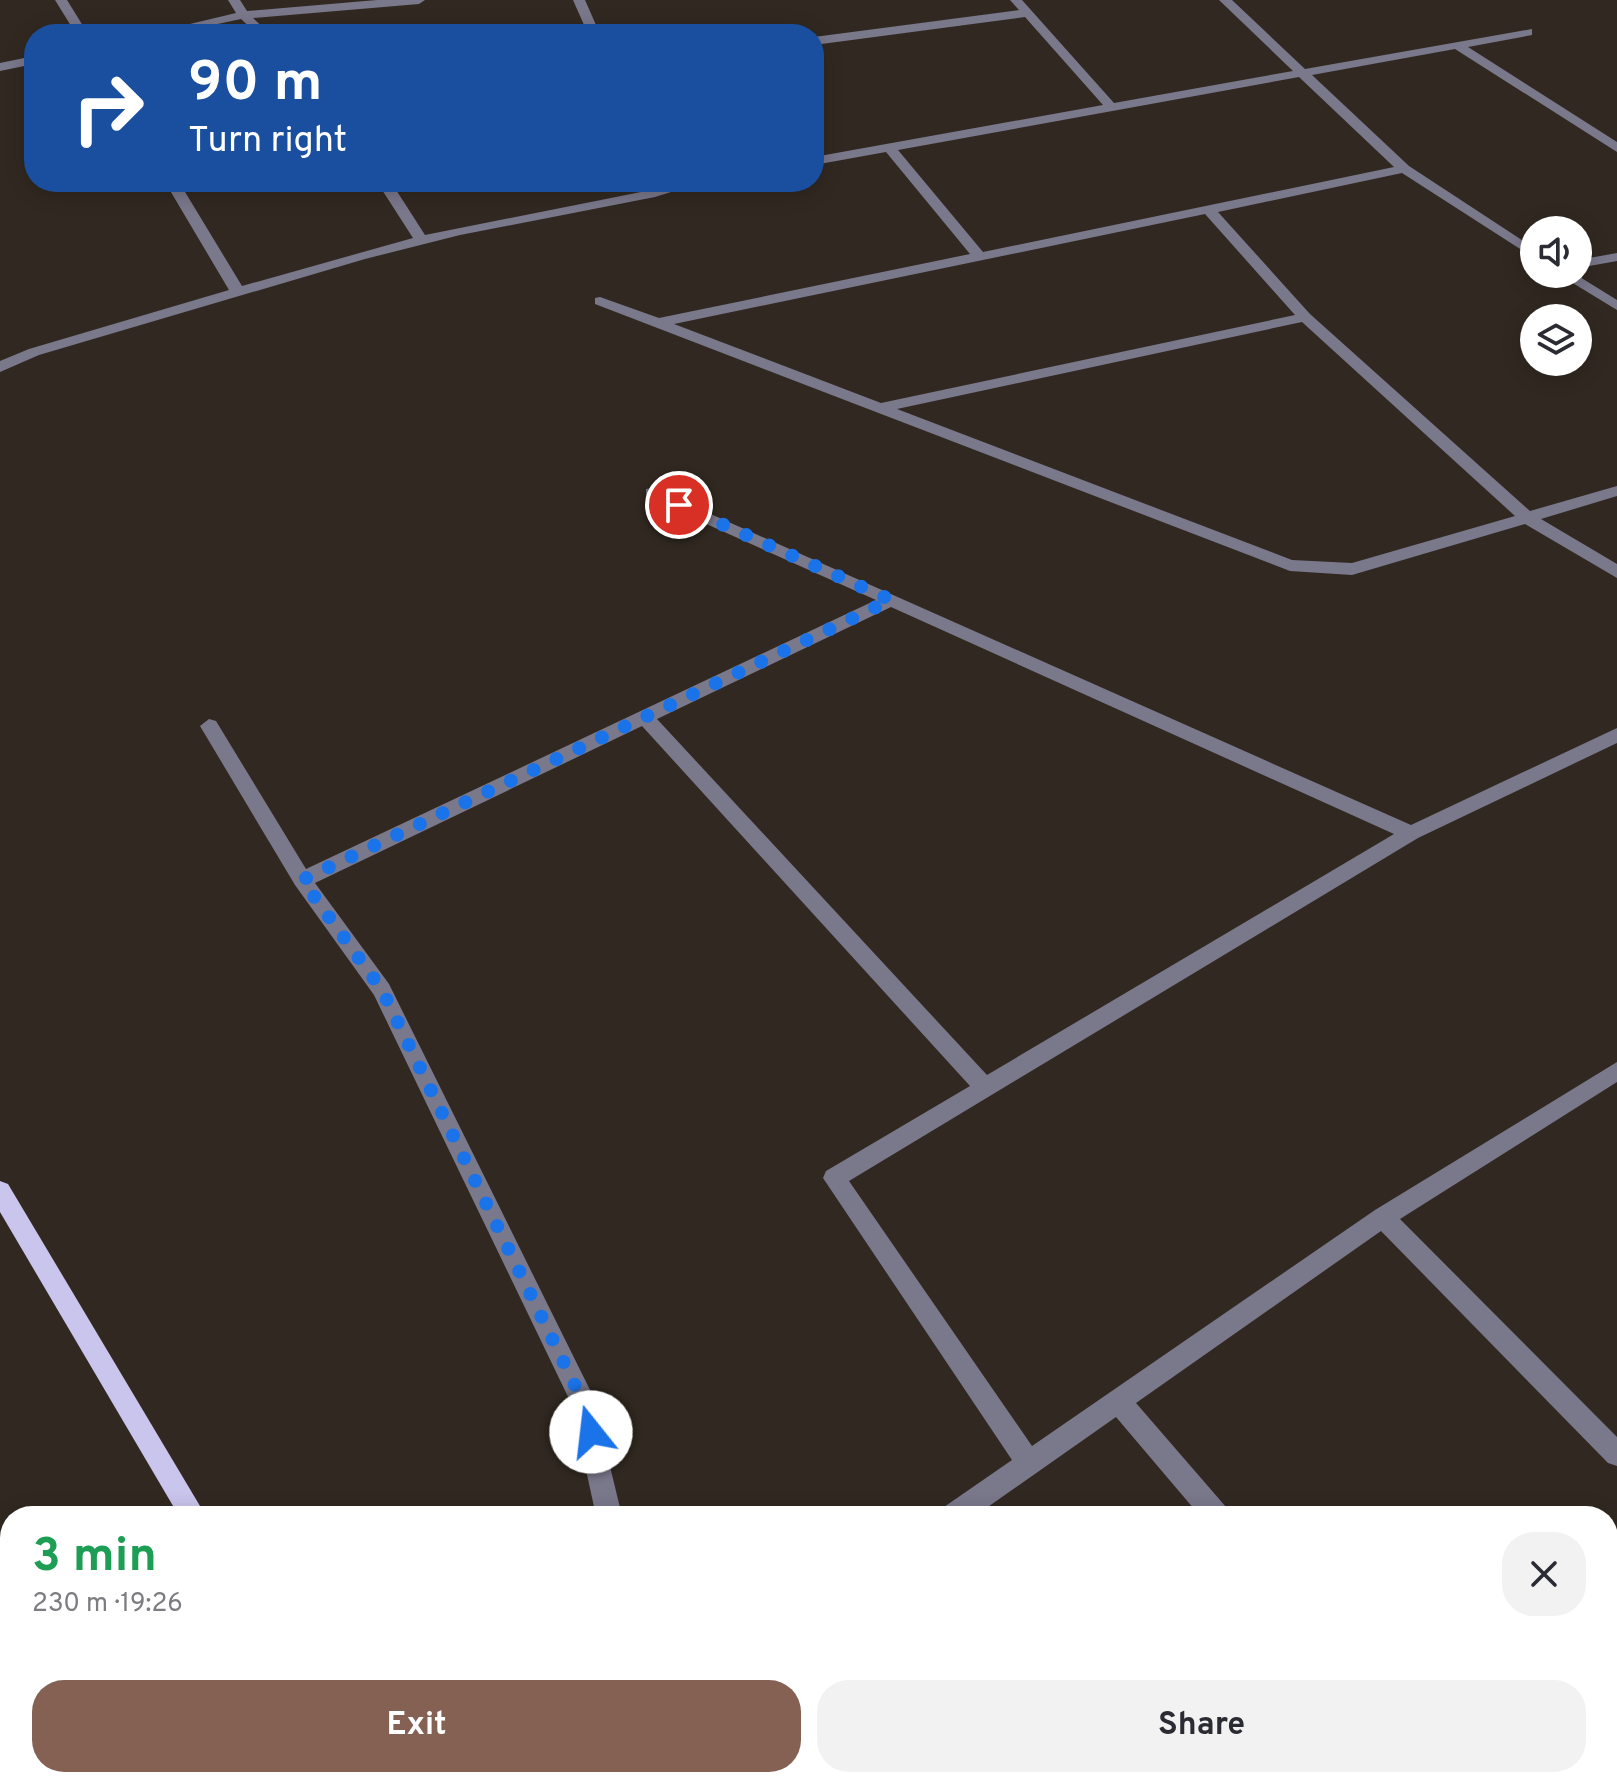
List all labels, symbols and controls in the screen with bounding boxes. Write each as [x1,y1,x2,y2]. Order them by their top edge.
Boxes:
text: 90 m [188,50,323,120]
icon: right [56,56,160,160]
text: Turn right [188,119,347,165]
map controls [1520,216,1592,376]
button: sound [1520,216,1592,288]
button: layers [1520,304,1592,376]
pin [645,471,713,539]
icon: arrive [657,483,701,527]
position arrow [549,1390,633,1474]
text: 3 min [32,1528,157,1588]
button: close [1502,1532,1586,1616]
text: 230 m · 19:26 [32,1588,183,1621]
button: Exit [32,1680,801,1772]
button: Share [817,1680,1586,1772]

